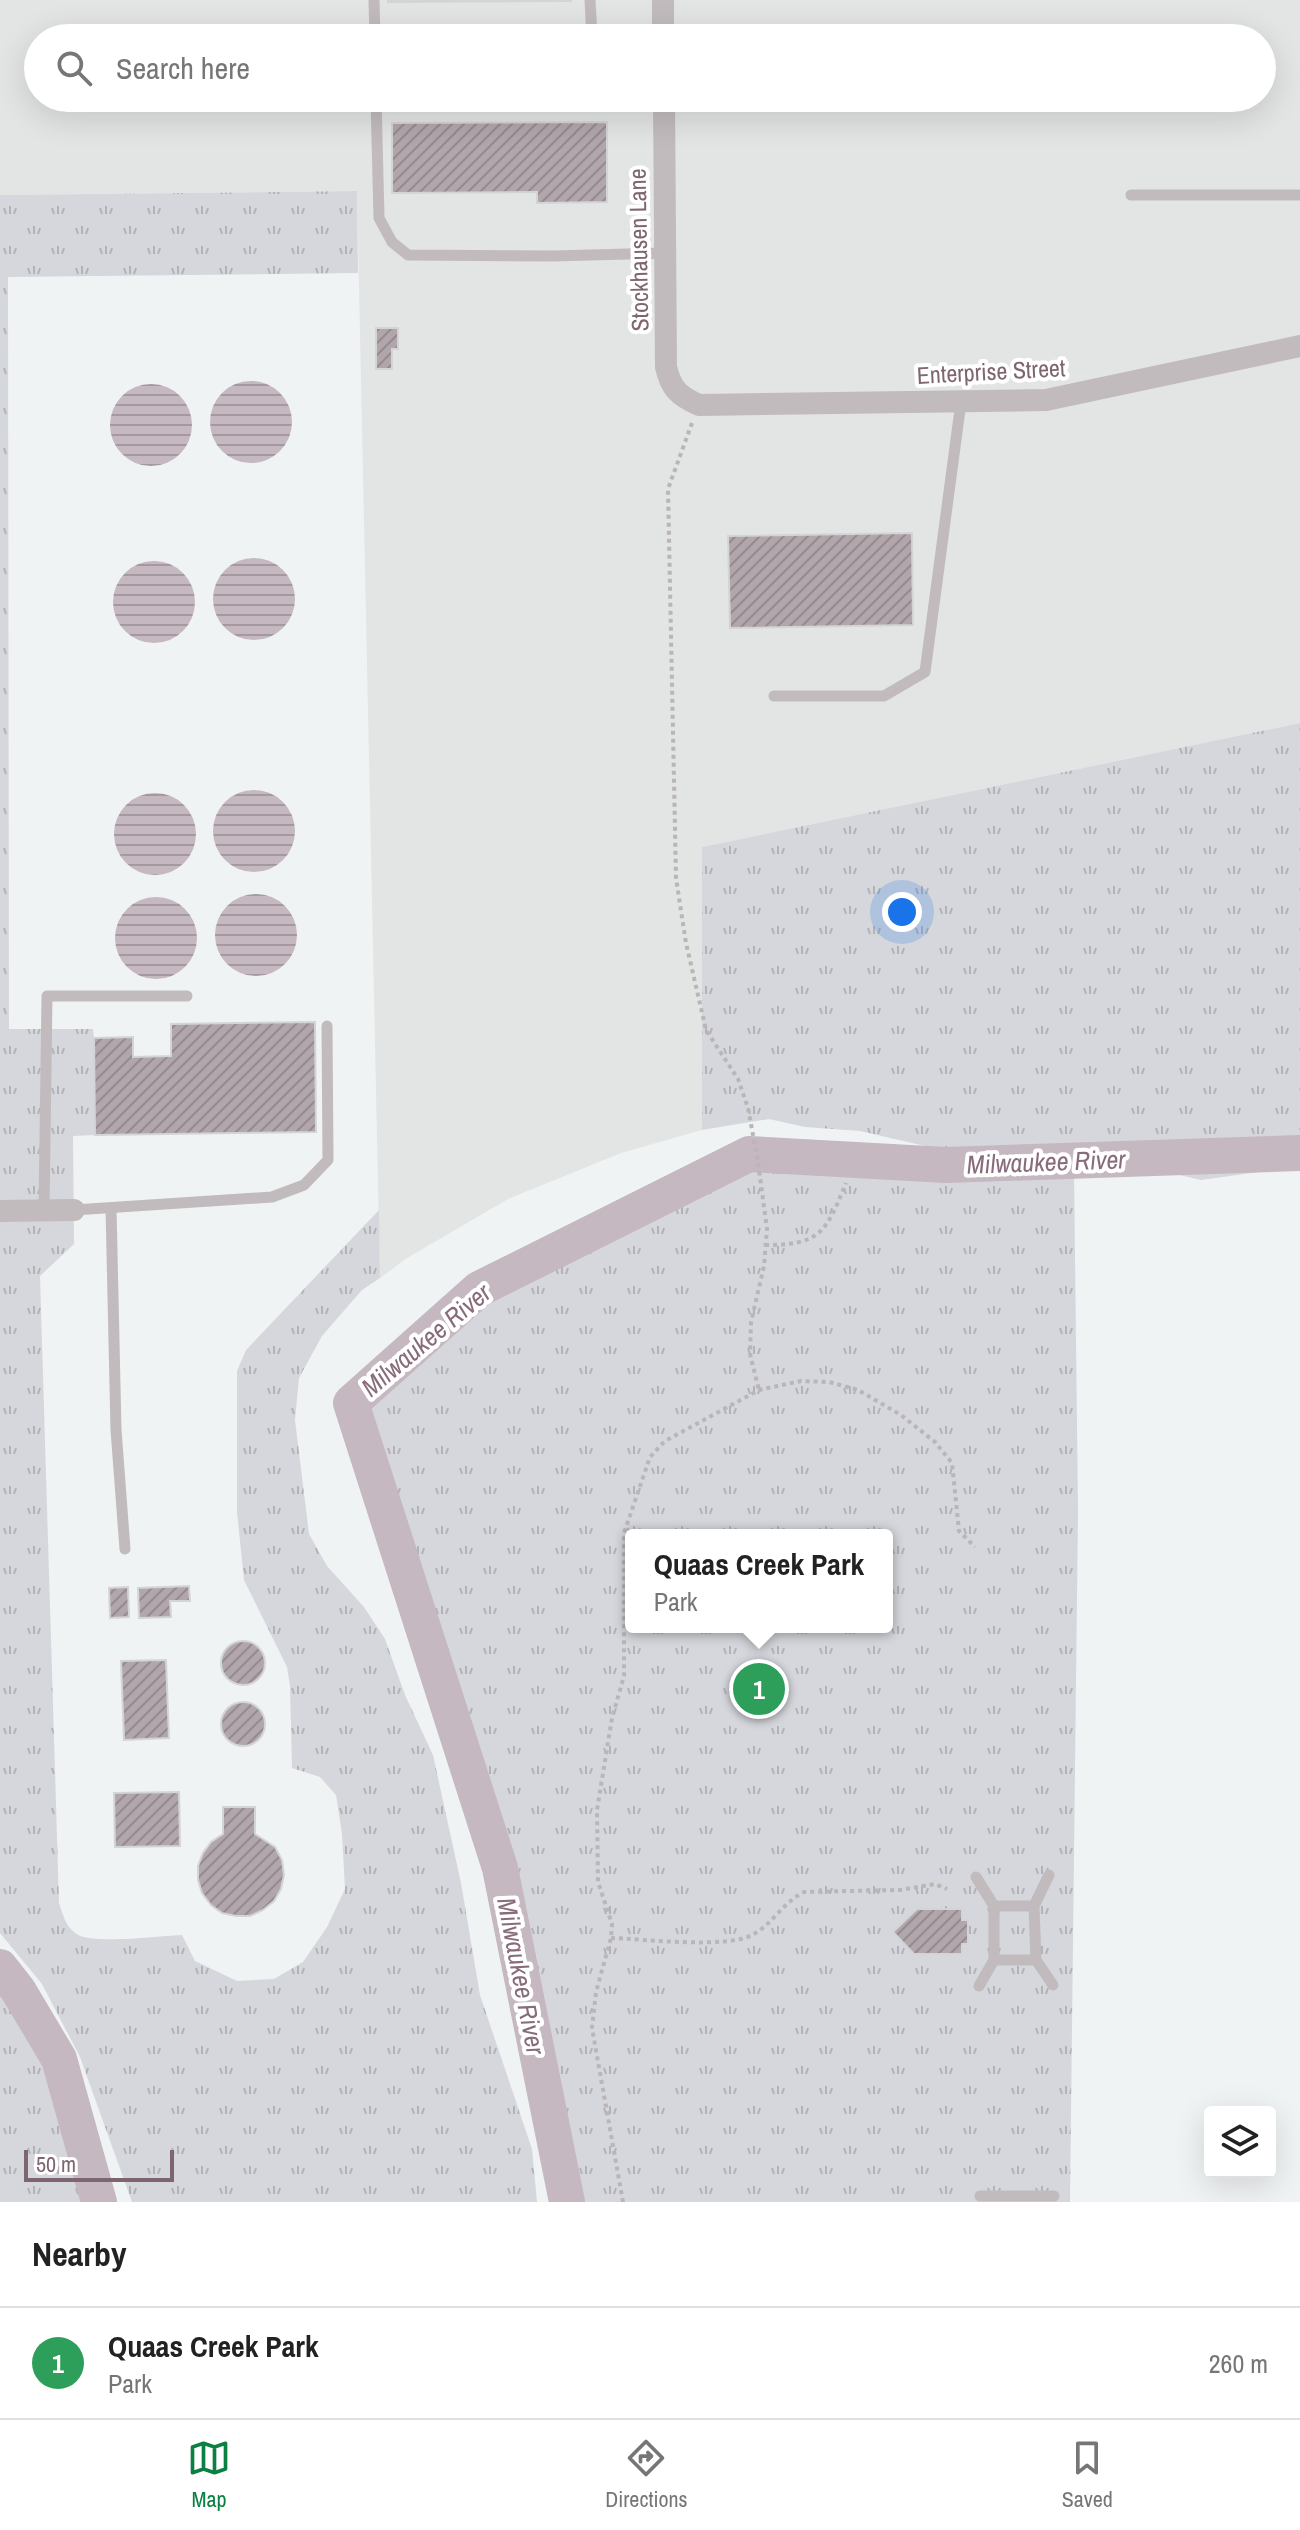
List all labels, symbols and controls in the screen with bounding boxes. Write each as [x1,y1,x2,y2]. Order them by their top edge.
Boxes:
search box [24,24,1276,112]
icon: search [52,46,96,90]
text: Search here [116,48,250,88]
street label: Stockhausen Lane [621,168,655,332]
street label: Enterprise Street [916,351,1067,391]
your location [882,892,922,932]
water label: Milwaukee River [966,1141,1127,1182]
water label: Milwaukee River [354,1275,498,1404]
popup [625,1529,893,1633]
text: Quaas Creek Park [654,1544,864,1584]
text: Park [654,1584,698,1619]
pin: 1 [733,1659,785,1719]
water label: Milwaukee River [489,1895,554,2058]
map controls [1204,2106,1276,2178]
button: layers [1204,2106,1276,2178]
scale bar [24,2146,174,2182]
text: 50 m [36,2149,76,2179]
text: Nearby [32,2231,127,2277]
text: Quaas Creek Park [108,2326,319,2366]
text: 1 [52,2346,64,2381]
text: 260 m [1209,2346,1268,2381]
text: Park [108,2366,152,2401]
tab: Map [187,2436,231,2514]
tab: Directions [605,2436,688,2514]
tab: Saved [1062,2436,1113,2514]

